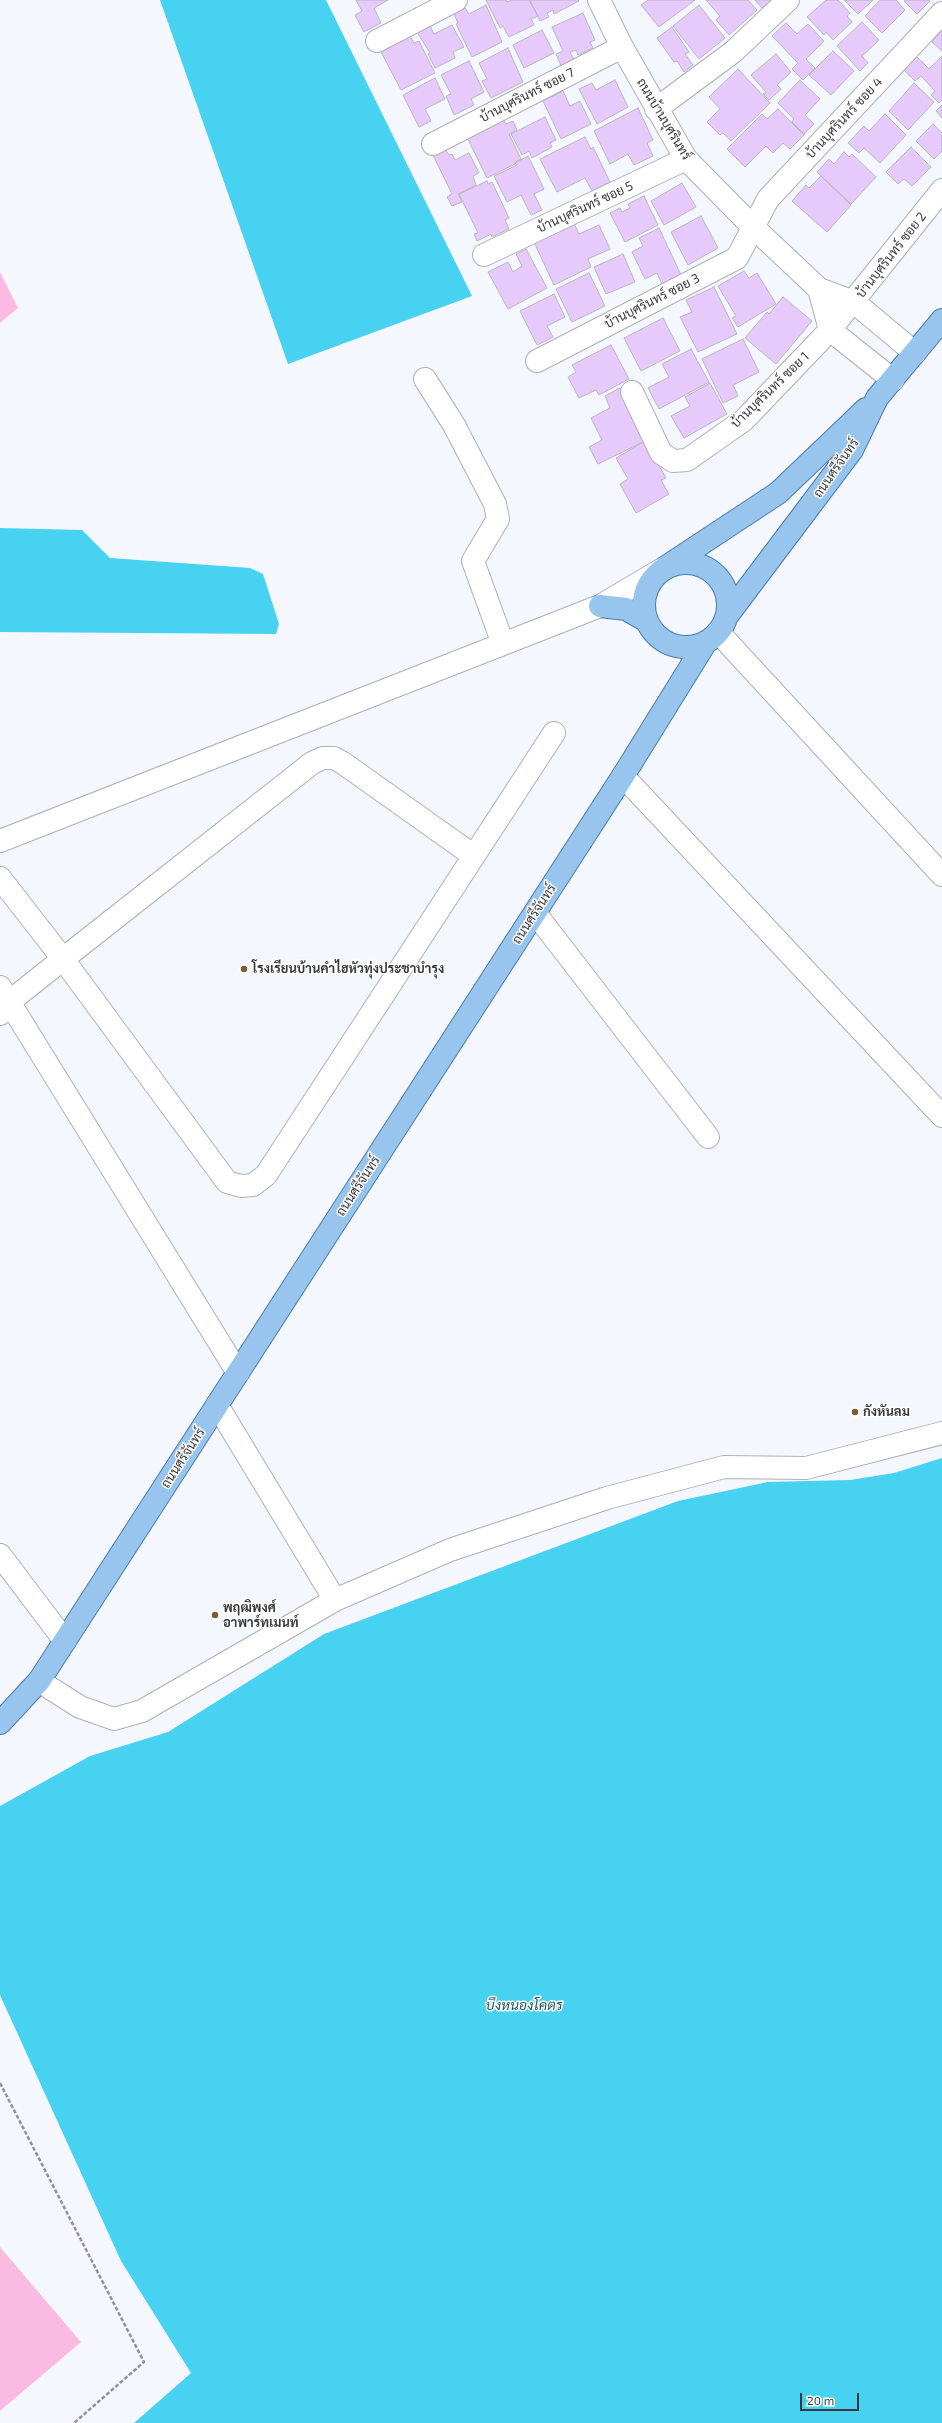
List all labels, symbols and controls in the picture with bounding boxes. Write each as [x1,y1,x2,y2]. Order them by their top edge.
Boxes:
street label: บ้านบุศรินทร์ ซอย 7 [477,64,577,126]
street label: บ้านบุศรินทร์ ซอย 4 [802,74,886,162]
street label: ถนนบ้านบุศรินทร์ [633,75,695,163]
street label: บ้านบุศรินทร์ ซอย 5 [534,178,636,236]
street label: บ้านบุศรินทร์ ซอย 2 [853,209,929,301]
street label: บ้านบุศรินทร์ ซอย 3 [602,270,702,332]
street label: บ้านบุศรินทร์ ซอย 1 [728,349,812,431]
street label: ถนนศรีจันทร์ [810,435,862,501]
street label: ถนนศรีจันทร์ [509,881,559,947]
place label: โรงเรียนบ้านคำไฮหัวทุ่งประชาบำรุง [252,961,444,977]
marker: โรงเรียนบ้านคำไฮหัวทุ่งประชาบำรุง [239,964,249,974]
street label: ถนนศรีจันทร์ [333,1153,383,1219]
place label: กังหันลม [863,1404,910,1420]
marker: กังหันลม [850,1407,860,1417]
street label: ถนนศรีจันทร์ [158,1425,208,1491]
place label: พฤฒิพงศ์ อาพาร์ทเมนท์ [223,1600,299,1631]
marker: พฤฒิพงศ์ อาพาร์ทเมนท์ [210,1610,220,1620]
water label: บึงหนองโคตร [486,1997,562,2013]
scale bar [802,2385,861,2411]
text: 20 m [807,2393,834,2407]

